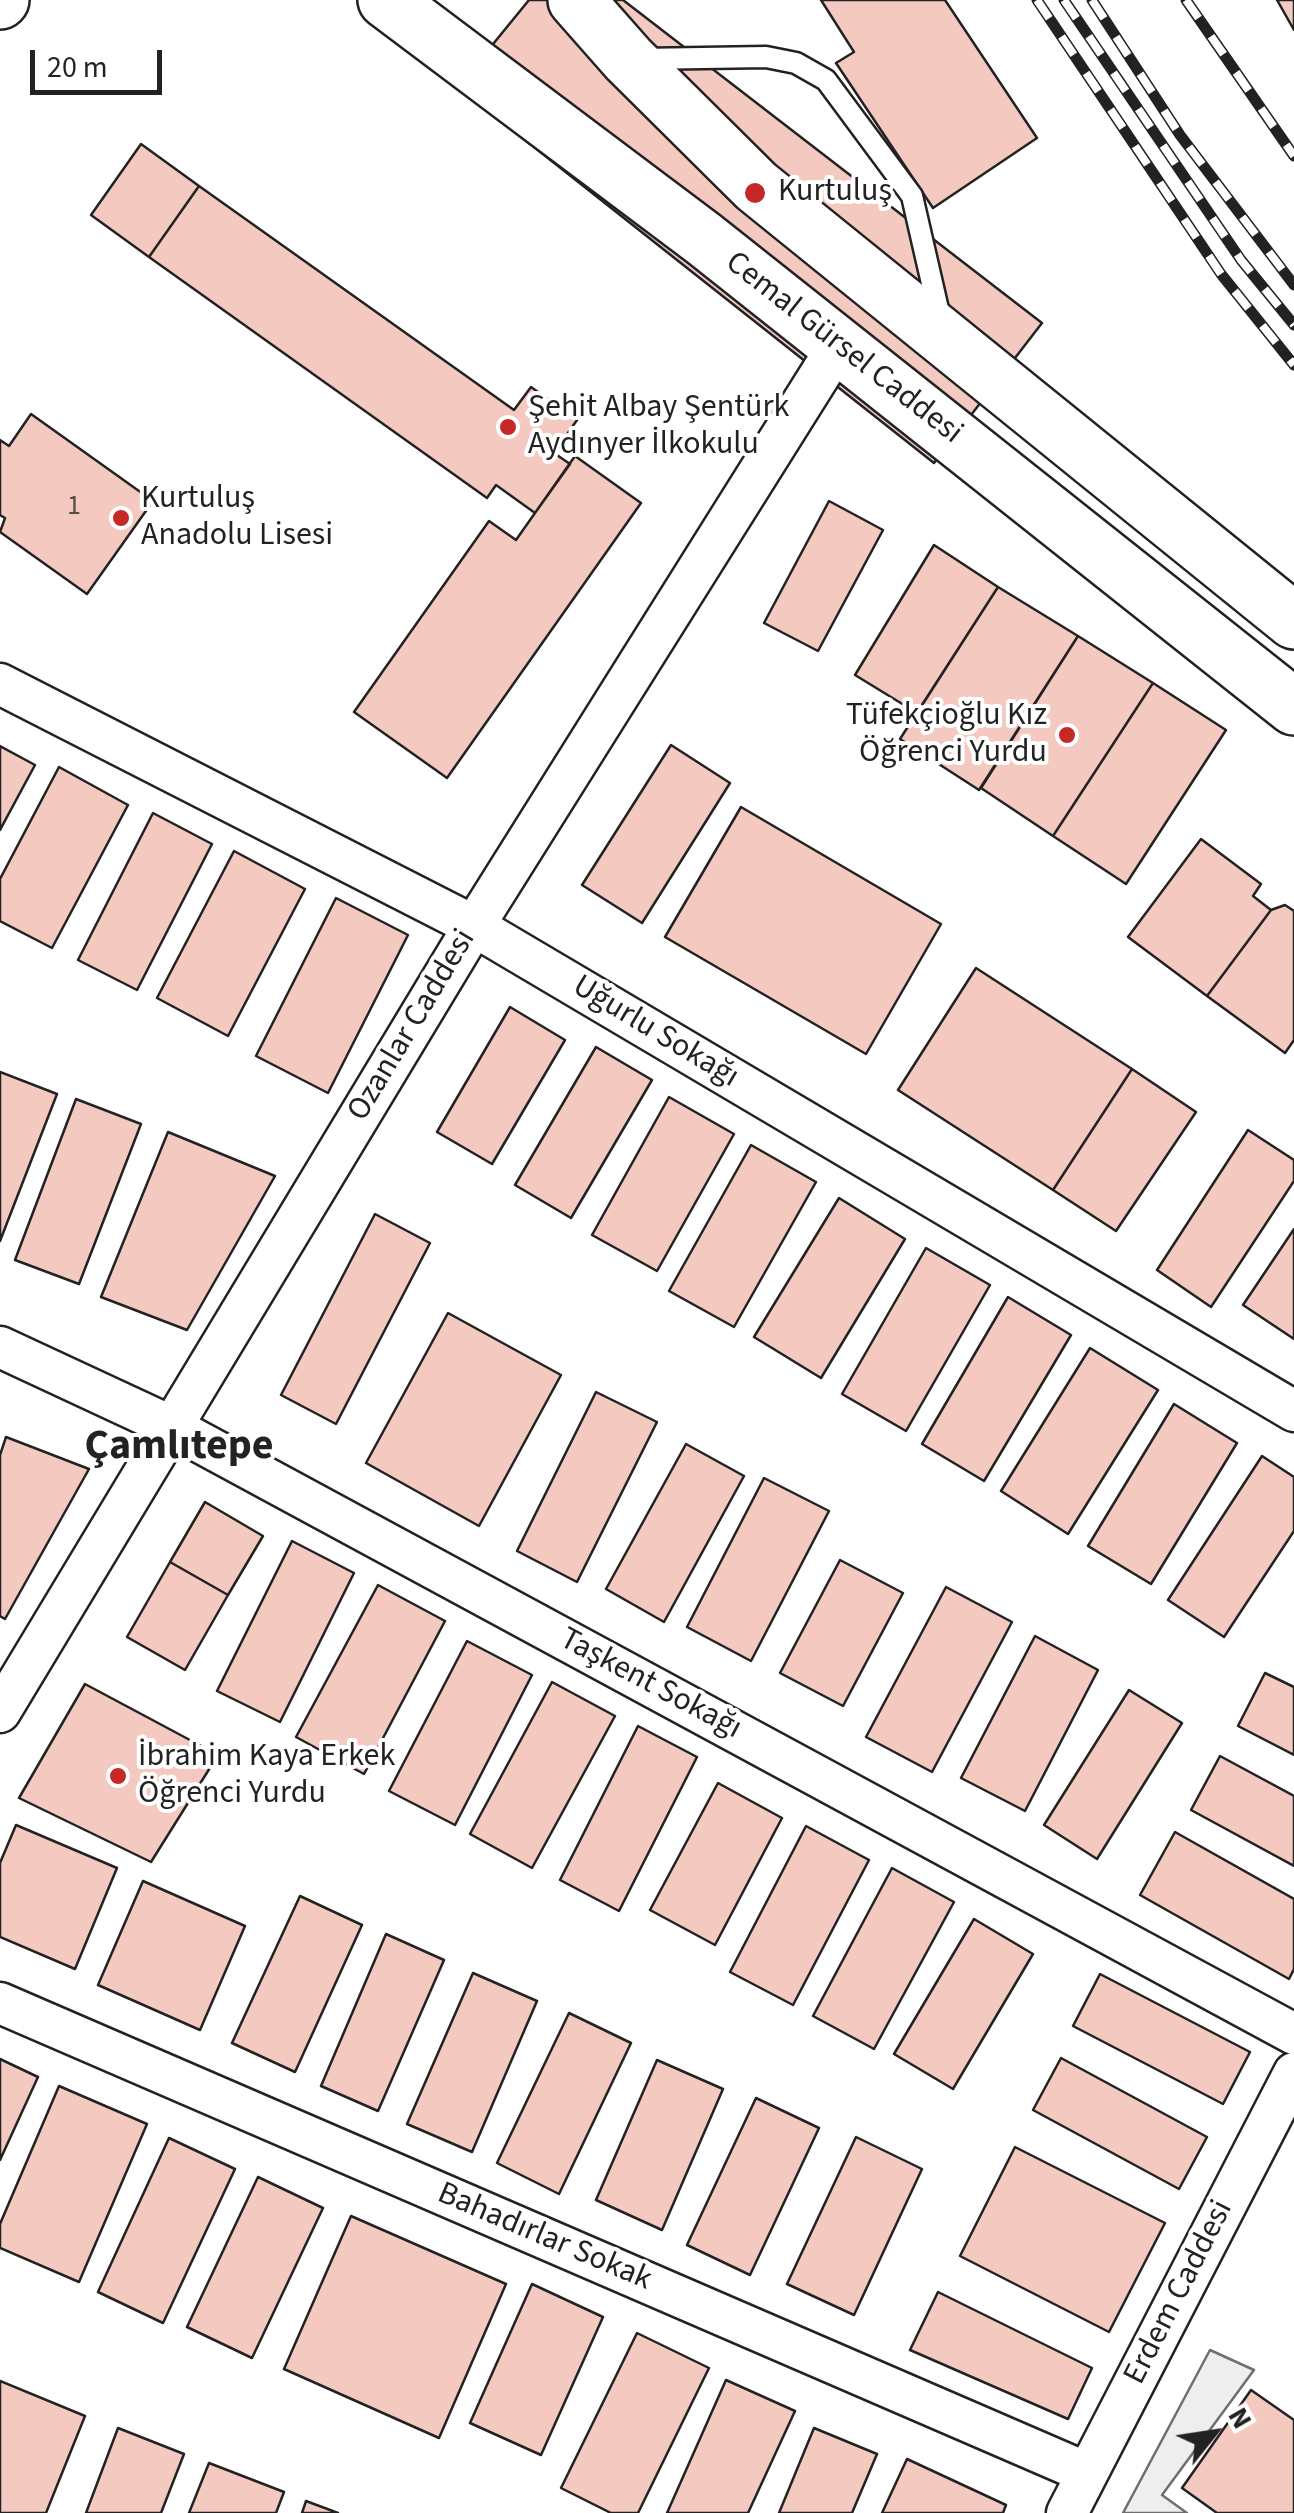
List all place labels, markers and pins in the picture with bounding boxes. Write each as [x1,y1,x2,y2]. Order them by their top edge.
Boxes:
place label: Kurtuluş [778,174,892,212]
marker: Kurtuluş [742,180,768,206]
place label: Şehit Albay Şentürk Aydınyer İlkokulu [528,390,789,465]
marker: Şehit Albay Şentürk Aydınyer İlkokulu [497,416,519,438]
place label: Kurtuluş Anadolu Lisesi [141,481,333,556]
marker: Kurtuluş Anadolu Lisesi [110,507,132,529]
place label: Tüfekçioğlu Kız Öğrenci Yurdu [846,698,1047,773]
marker: Tüfekçioğlu Kız Öğrenci Yurdu [1056,724,1078,746]
place label: İbrahim Kaya Erkek Öğrenci Yurdu [138,1739,395,1814]
marker: İbrahim Kaya Erkek Öğrenci Yurdu [107,1765,129,1787]

